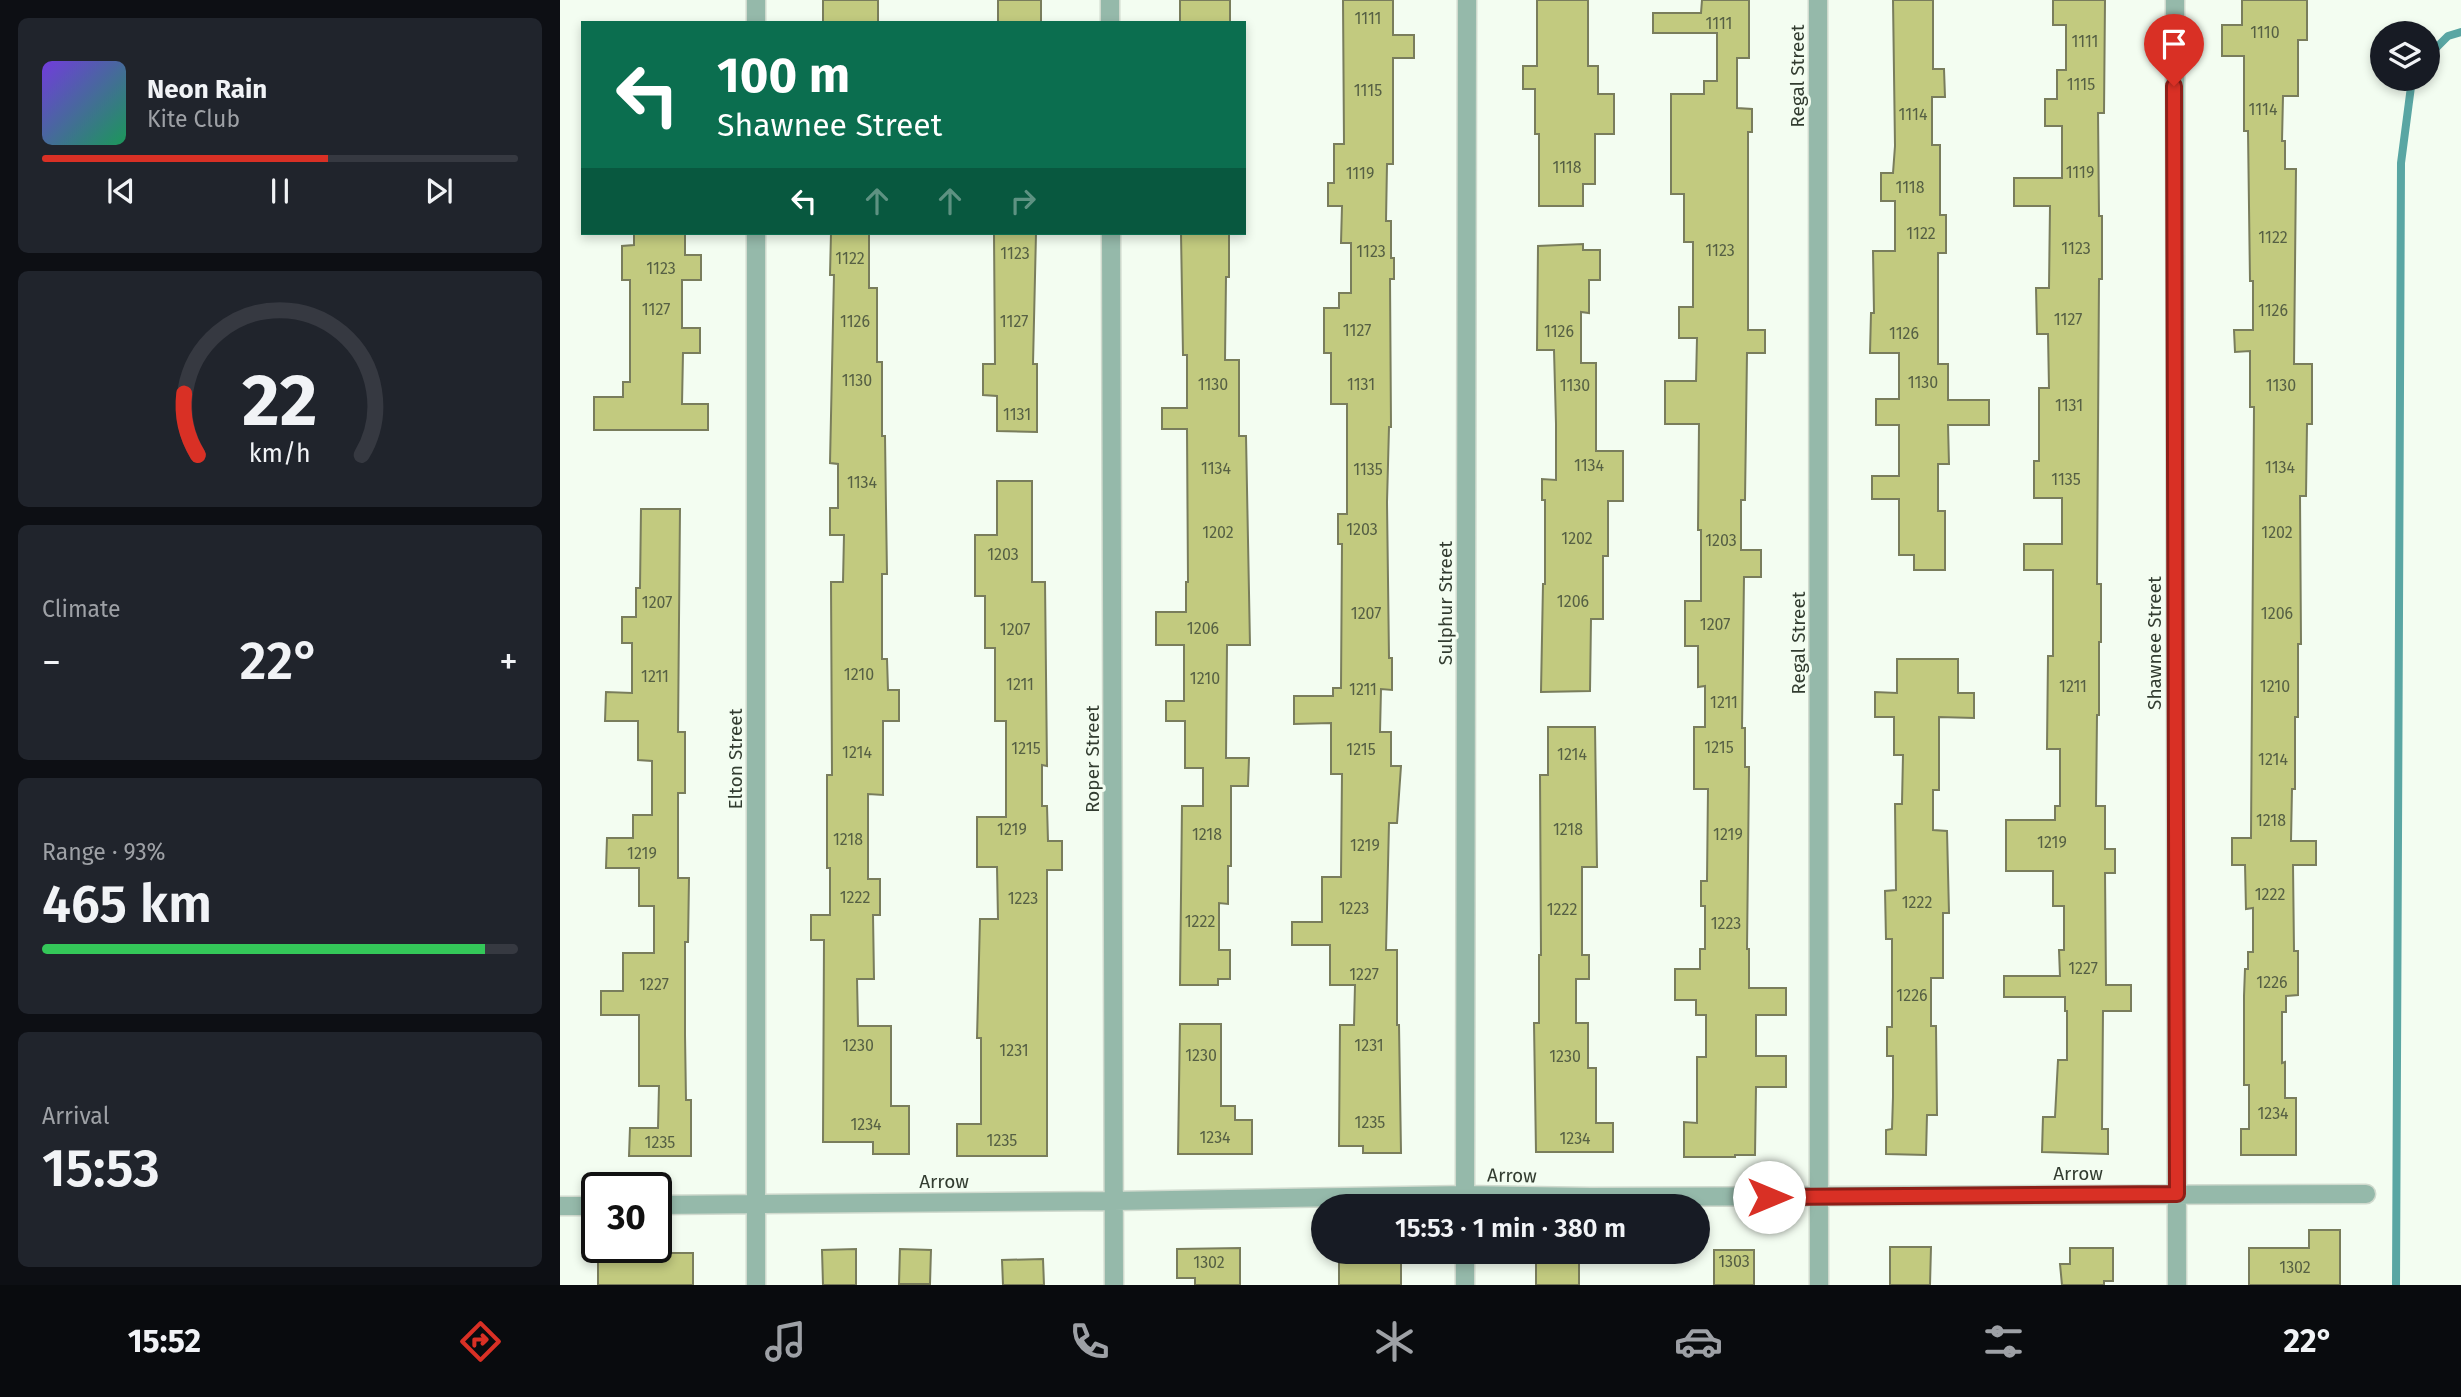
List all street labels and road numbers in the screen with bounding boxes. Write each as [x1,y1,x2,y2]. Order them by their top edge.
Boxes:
street label: Regal Street [1786,24,1809,128]
street label: Sulphur Street [1434,541,1457,665]
street label: Shawnee Street [2143,576,2166,710]
street label: Regal Street [1787,591,1810,695]
street label: Roper Street [1081,705,1104,813]
street label: Elton Street [724,708,747,810]
street label: Arrow [2053,1162,2103,1185]
street label: Arrow [1487,1164,1537,1187]
street label: Arrow [919,1170,969,1193]

